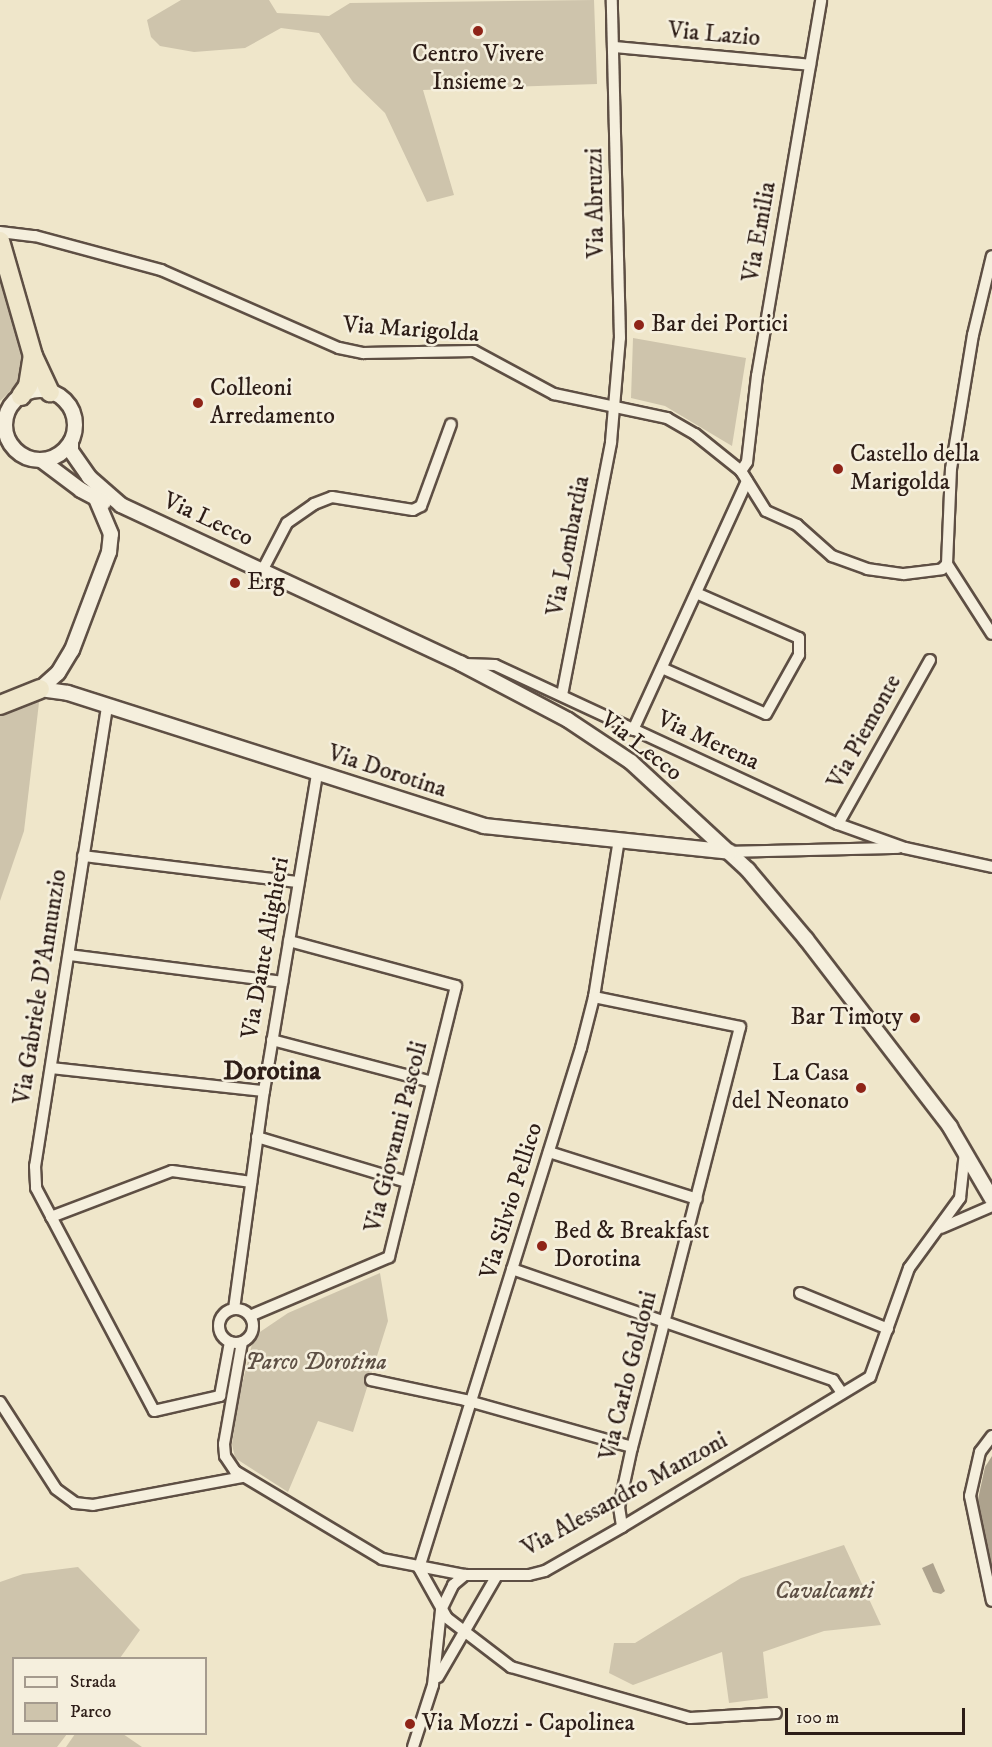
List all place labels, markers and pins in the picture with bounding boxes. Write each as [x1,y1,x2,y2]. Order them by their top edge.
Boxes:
marker: Centro Vivere Insieme 2 [471,24,485,38]
place label: Centro Vivere Insieme 2 [412,41,544,97]
place label: Bar dei Portici [651,311,788,339]
marker: Bar dei Portici [632,318,646,332]
place label: Colleoni Arredamento [210,375,335,431]
marker: Colleoni Arredamento [191,396,205,410]
place label: Castello della Marigolda [850,441,979,497]
marker: Castello della Marigolda [831,462,845,476]
place label: Erg [247,569,285,597]
marker: Erg [228,576,242,590]
place label: Bar Timoty [791,1004,903,1032]
marker: Bar Timoty [908,1011,922,1025]
place label: La Casa del Neonato [732,1060,849,1116]
marker: La Casa del Neonato [854,1081,868,1095]
place label: Bed & Breakfast Dorotina [554,1218,709,1274]
marker: Bed & Breakfast Dorotina [535,1239,549,1253]
place label: Via Mozzi - Capolinea [422,1710,635,1738]
marker: Via Mozzi - Capolinea [403,1717,417,1731]

